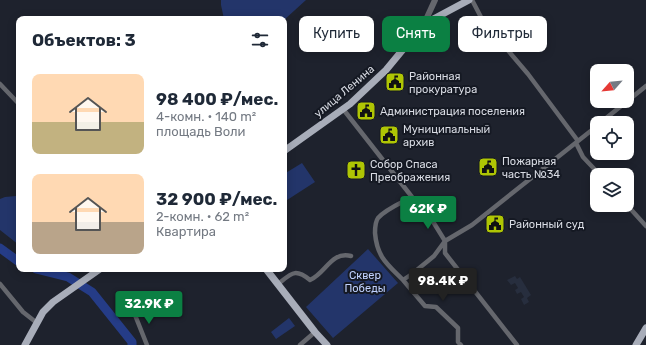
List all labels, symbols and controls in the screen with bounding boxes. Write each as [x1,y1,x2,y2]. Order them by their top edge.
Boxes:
chip: Купить [299,16,374,52]
chip: Снять [382,16,450,52]
chip: Фильтры [458,16,547,52]
icon: filters [249,29,271,51]
text: Объектов: 3 [32,30,136,50]
street label: улица Ленина [312,62,377,120]
north arrow [590,64,634,108]
map controls [590,64,634,212]
place label: Районная прокуратура [409,70,477,96]
public building icon: Районная прокуратура [384,71,406,93]
text: 98 400 ₽/мес. [156,89,278,109]
icon: home [64,90,112,138]
public building icon: Администрация поселения [355,100,377,122]
place label: Администрация поселения [380,105,525,118]
text: 4-комн. · 140 m² [156,109,256,124]
button: locate [590,116,634,160]
place label: Муниципальный архив [403,123,490,149]
text: площадь Воли [156,124,245,139]
public building icon: Муниципальный архив [378,124,400,146]
place label: Пожарная часть №34 [502,155,560,181]
public building icon: Пожарная часть №34 [477,156,499,178]
place label: Собор Спаса Преображения [370,158,450,184]
church icon: Собор Спаса Преображения [345,159,367,181]
button: layers [590,168,634,212]
text: 32 900 ₽/мес. [156,189,277,209]
icon: home [64,190,112,238]
pin: 62K ₽ [400,196,456,230]
text: 62K ₽ [409,201,447,216]
text: 2-комн. · 62 m² [156,209,249,224]
public building icon: Районный суд [484,213,506,235]
place label: Районный суд [509,218,585,231]
text: Квартира [156,224,216,239]
pin: 98.4K ₽ [406,268,480,302]
park label: Сквер Победы [344,269,386,295]
text: 98.4K ₽ [418,273,468,288]
pin: 32.9K ₽ [112,291,186,325]
text: 32.9K ₽ [124,296,174,311]

